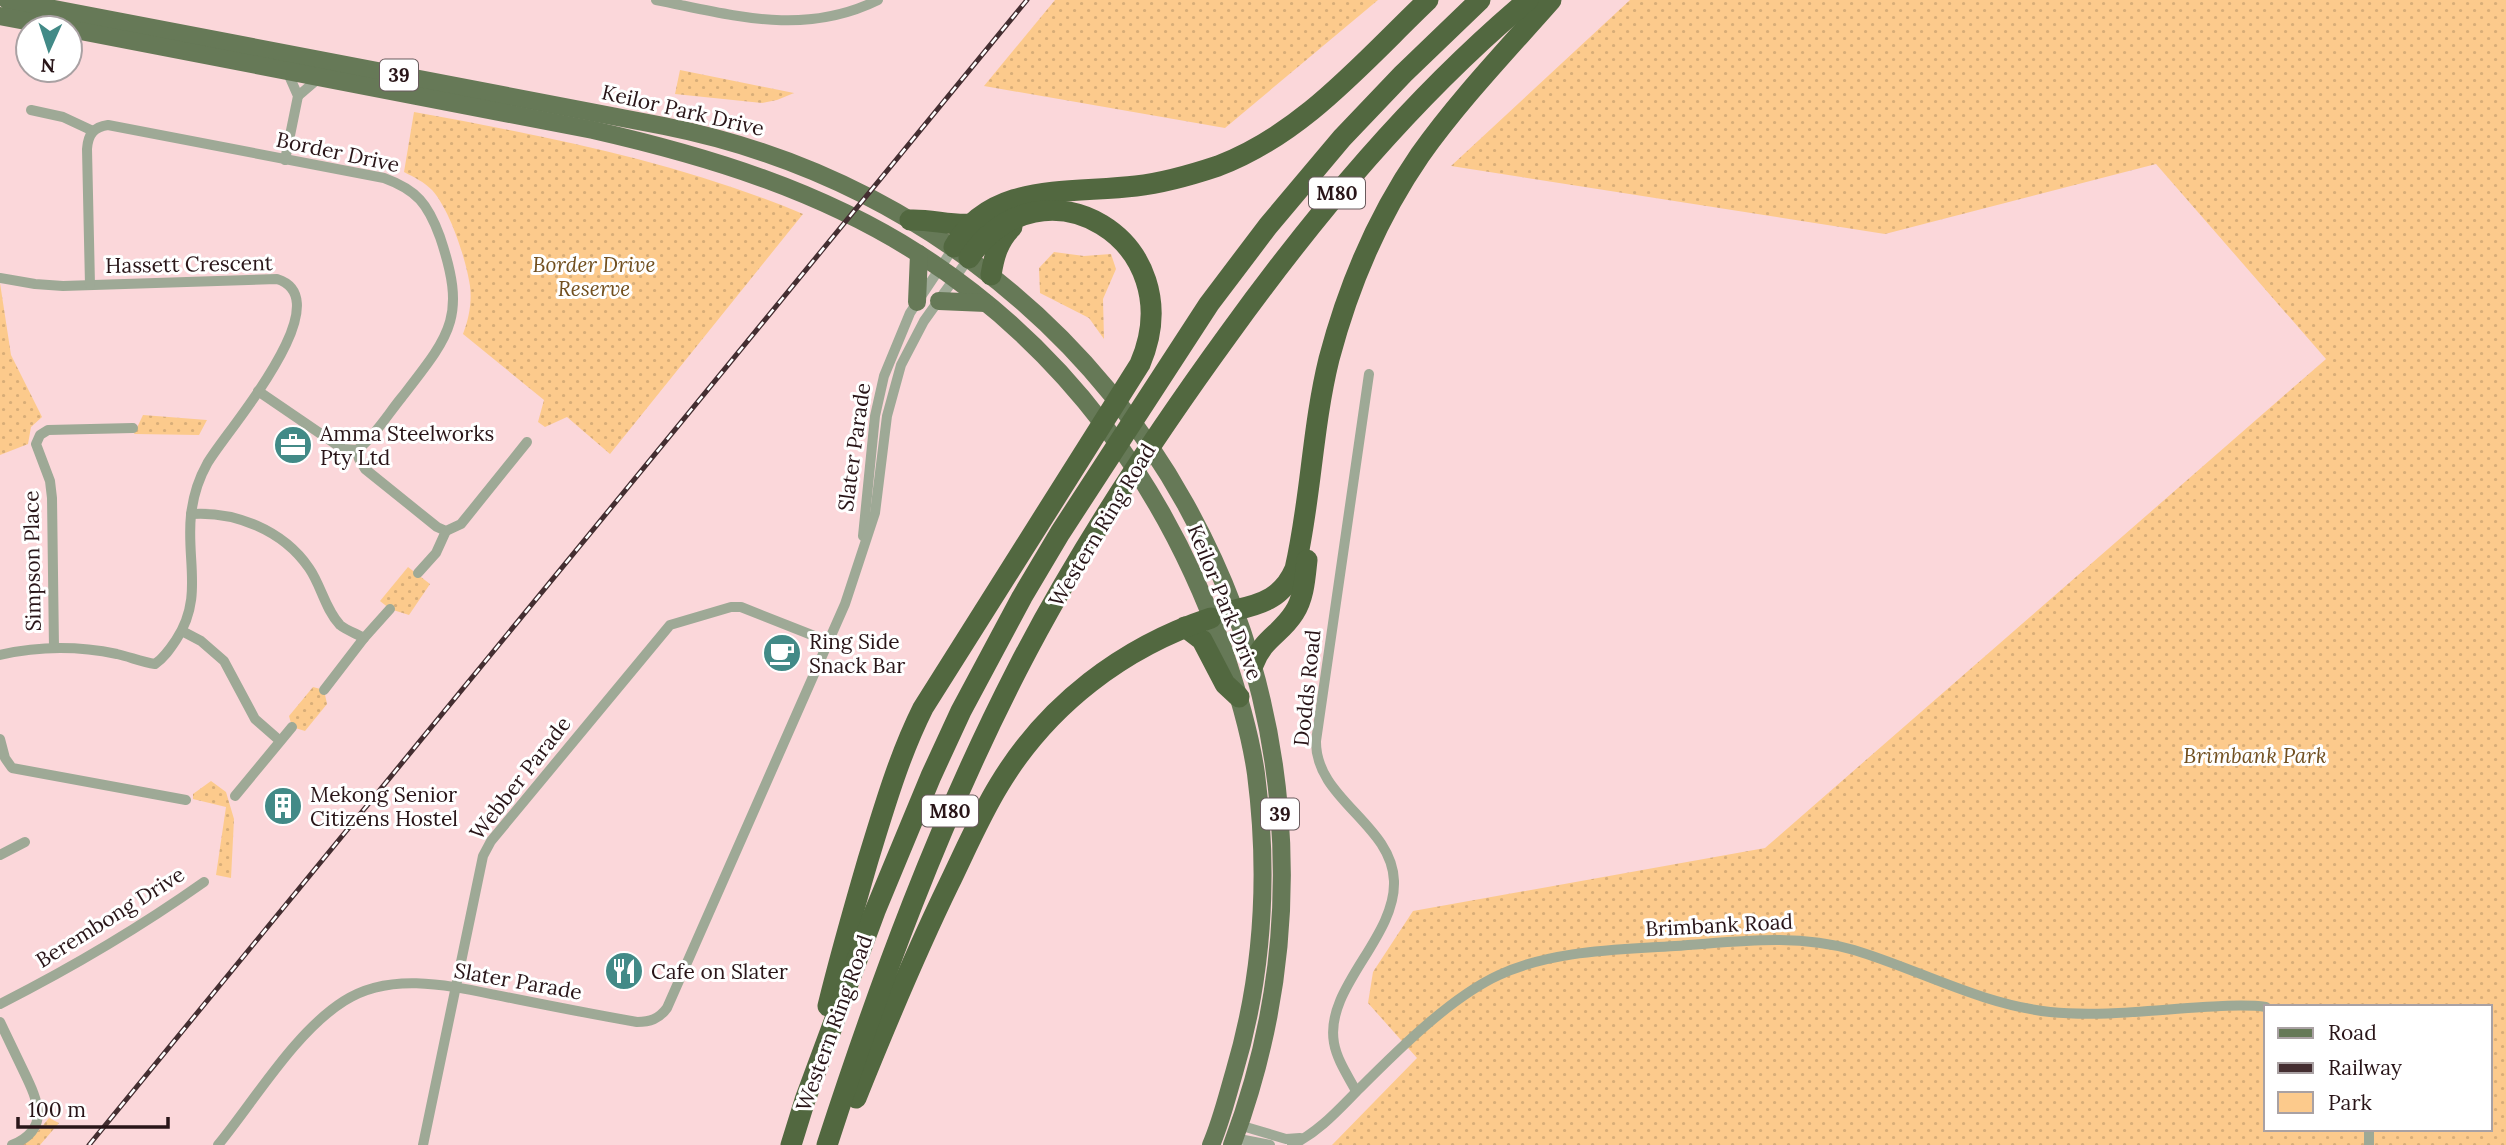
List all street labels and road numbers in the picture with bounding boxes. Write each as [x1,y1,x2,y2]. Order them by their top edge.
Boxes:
road number: 39 [380,60,418,90]
street label: Keilor Park Drive [599,78,767,142]
street label: Border Drive [274,126,402,178]
road number: M80 [1309,178,1365,209]
street label: Hassett Crescent [105,249,274,279]
street label: Slater Parade [832,381,876,513]
street label: Western Ring Road [1043,438,1161,612]
street label: Simpson Place [17,490,47,632]
street label: Keilor Park Drive [1181,520,1269,684]
street label: Dodds Road [1287,628,1327,748]
street label: Webber Parade [463,711,577,845]
road number: M80 [922,796,978,826]
road number: 39 [1261,799,1299,830]
street label: Berembong Drive [31,860,189,974]
street label: Brimbank Road [1644,908,1794,942]
street label: Western Ring Road [790,931,878,1115]
street label: Slater Parade [452,956,584,1006]

